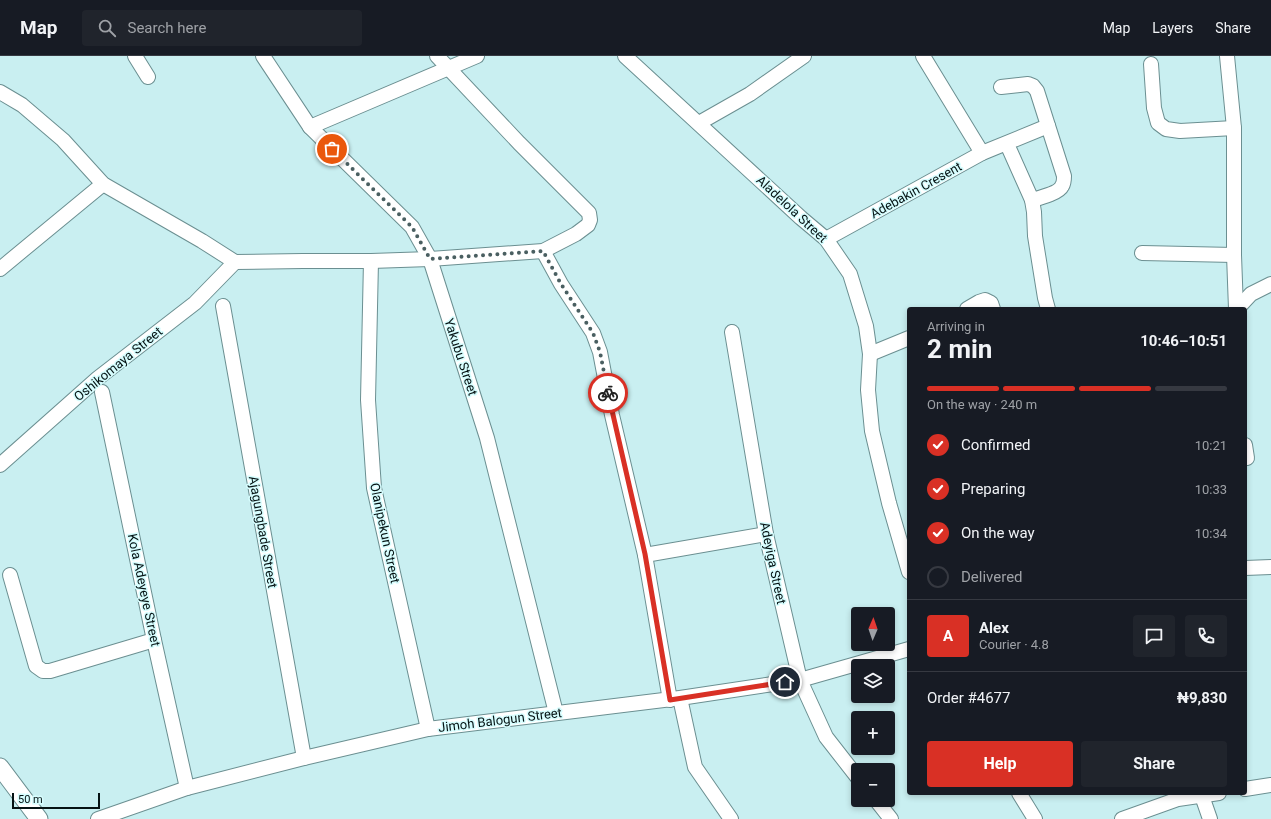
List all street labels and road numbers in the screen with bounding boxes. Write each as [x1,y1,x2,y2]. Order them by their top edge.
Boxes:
street label: Adebakin Cresent [868,159,964,221]
street label: Aladelola Street [754,172,830,246]
street label: Yakubu Street [441,317,481,397]
street label: Oshikomaya Street [71,324,165,404]
street label: Ajagungbade Street [246,475,280,589]
street label: Olanipekun Street [367,481,403,585]
street label: Adeyiga Street [757,520,789,606]
street label: Kola Adeyeye Street [125,532,163,648]
street label: Jimoh Balogun Street [437,705,563,735]

